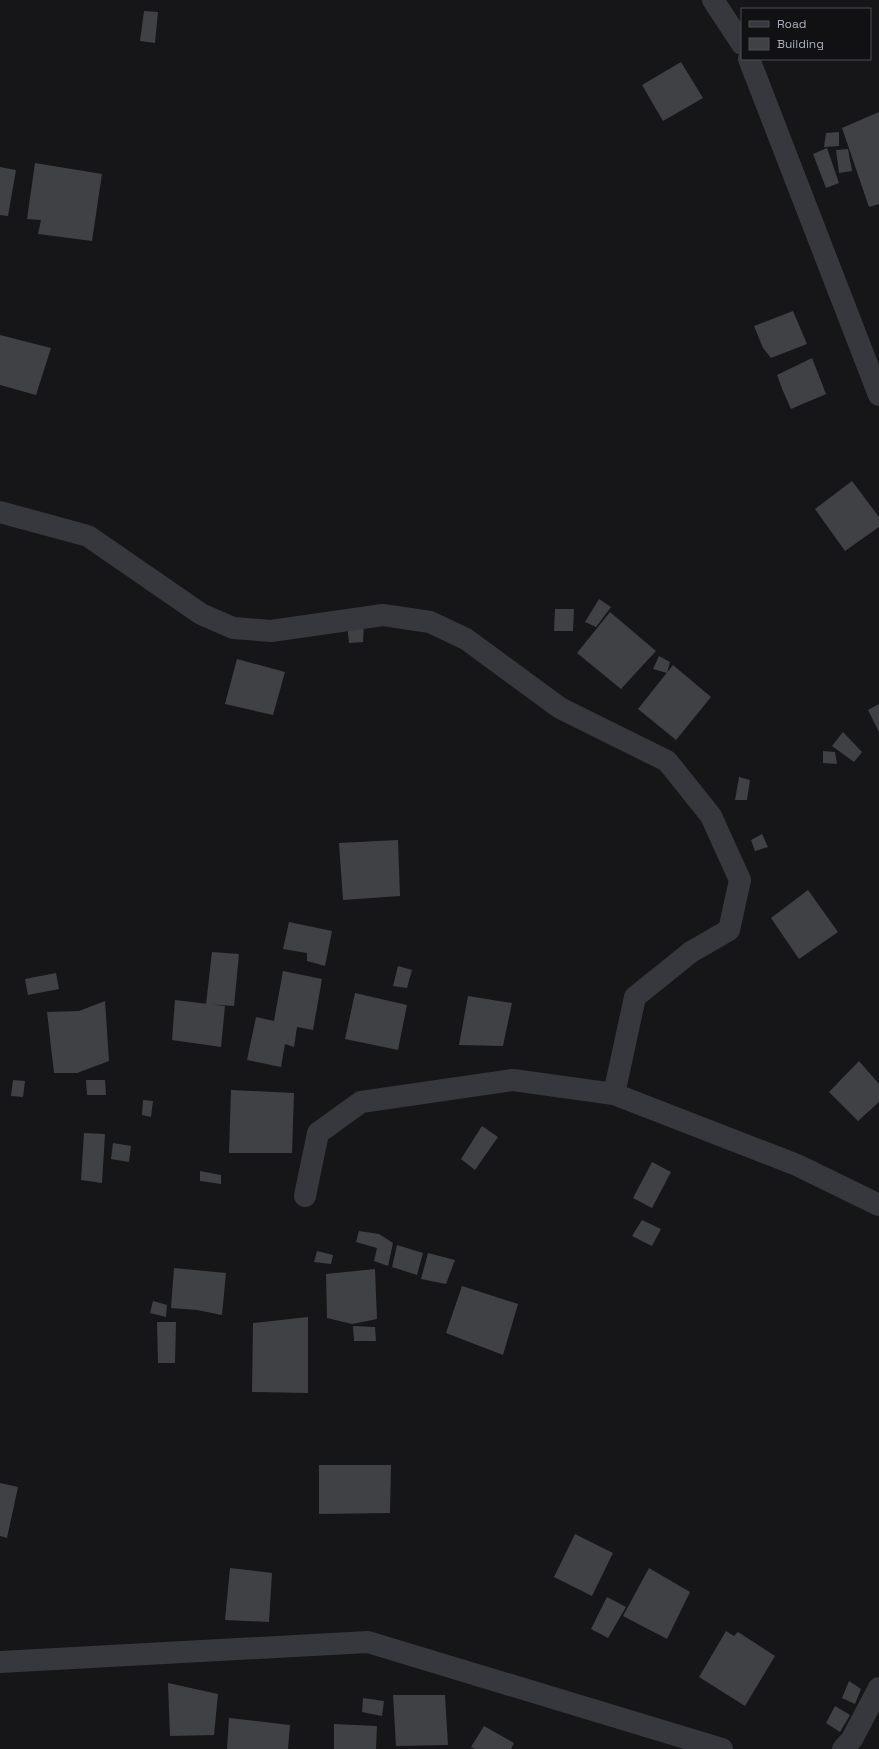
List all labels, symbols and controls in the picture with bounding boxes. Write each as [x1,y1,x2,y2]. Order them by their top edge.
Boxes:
legend [741,8,871,60]
text: Road [777,16,806,32]
text: Building [777,36,824,52]

